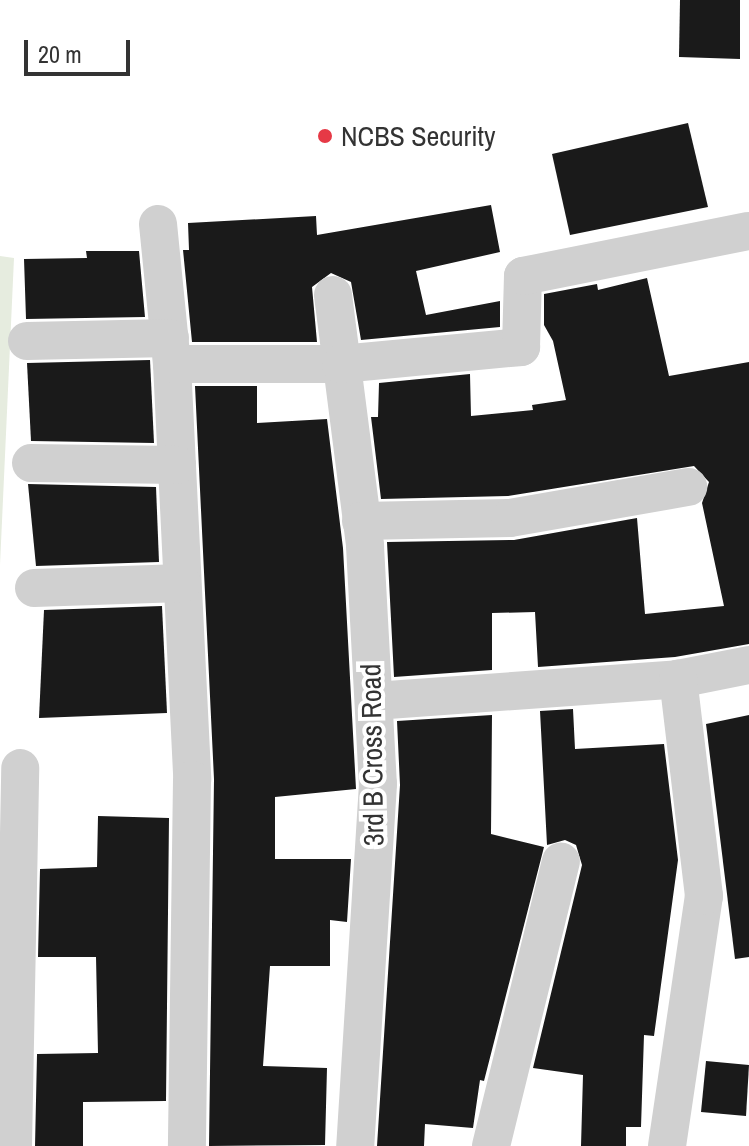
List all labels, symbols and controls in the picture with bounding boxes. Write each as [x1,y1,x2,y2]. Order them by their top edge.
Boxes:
scale bar [28,24,134,74]
text: 20 m [38,38,82,70]
place label: NCBS Security [341,119,495,153]
marker: NCBS Security [316,127,334,145]
street label: 3rd B Cross Road [354,663,390,847]

